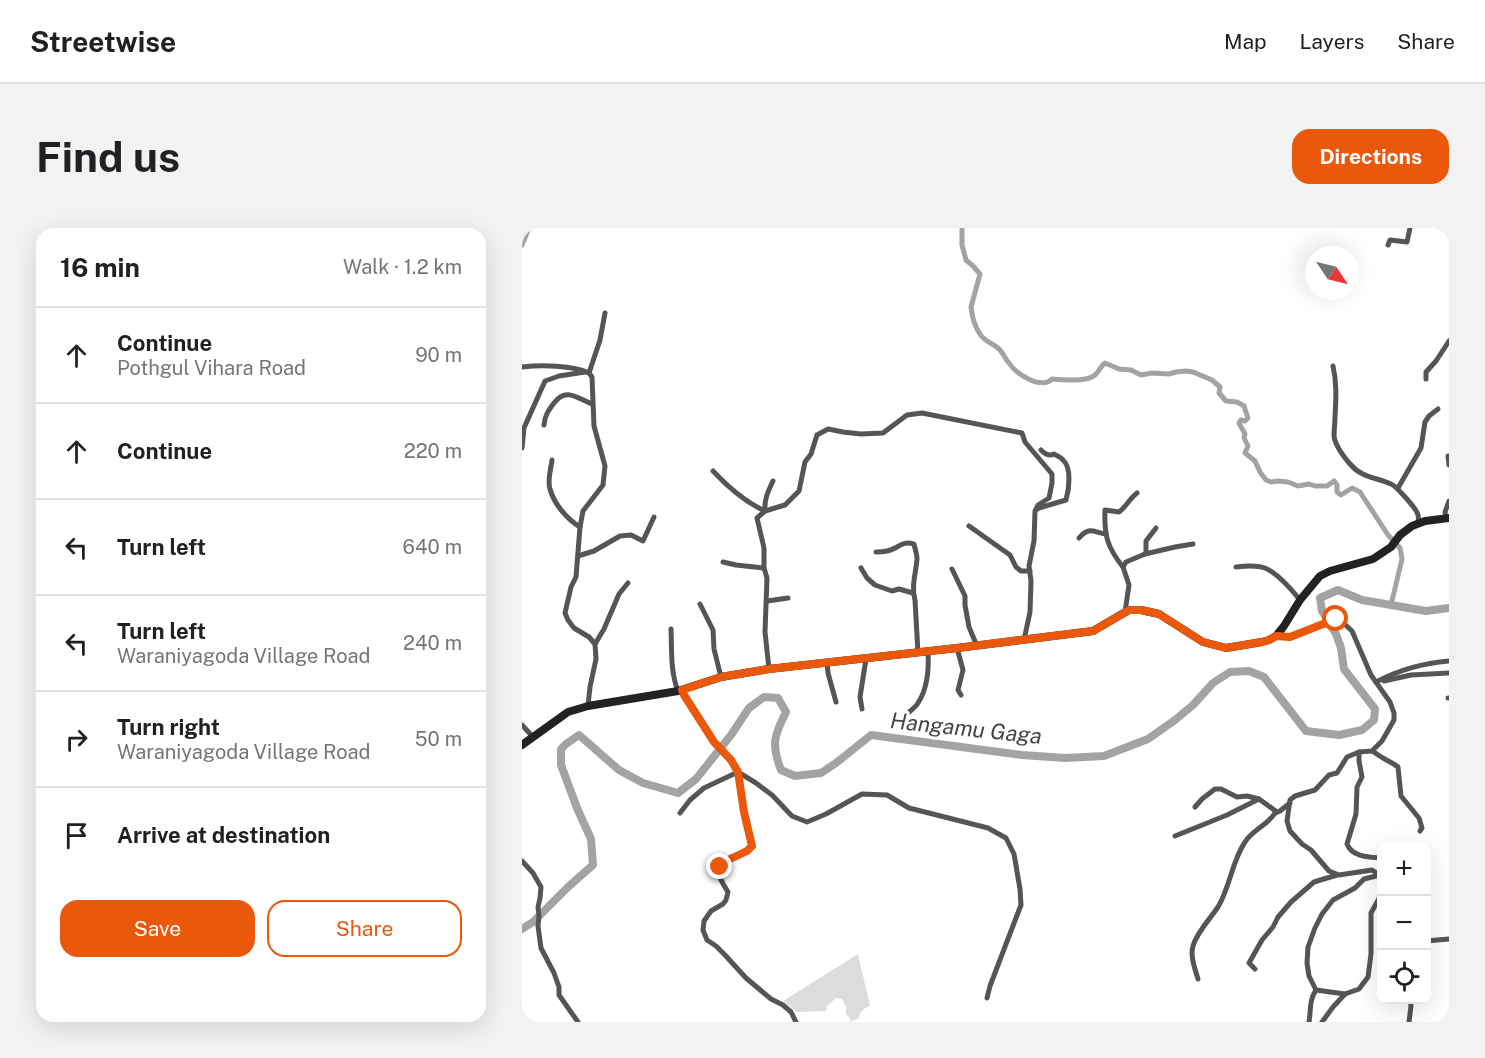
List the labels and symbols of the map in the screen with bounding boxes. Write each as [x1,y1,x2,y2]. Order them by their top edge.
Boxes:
north arrow [1305,246,1359,300]
route start [1322,605,1348,631]
water label: Hangamu Gaga [889,707,1043,749]
route end [706,853,732,879]

